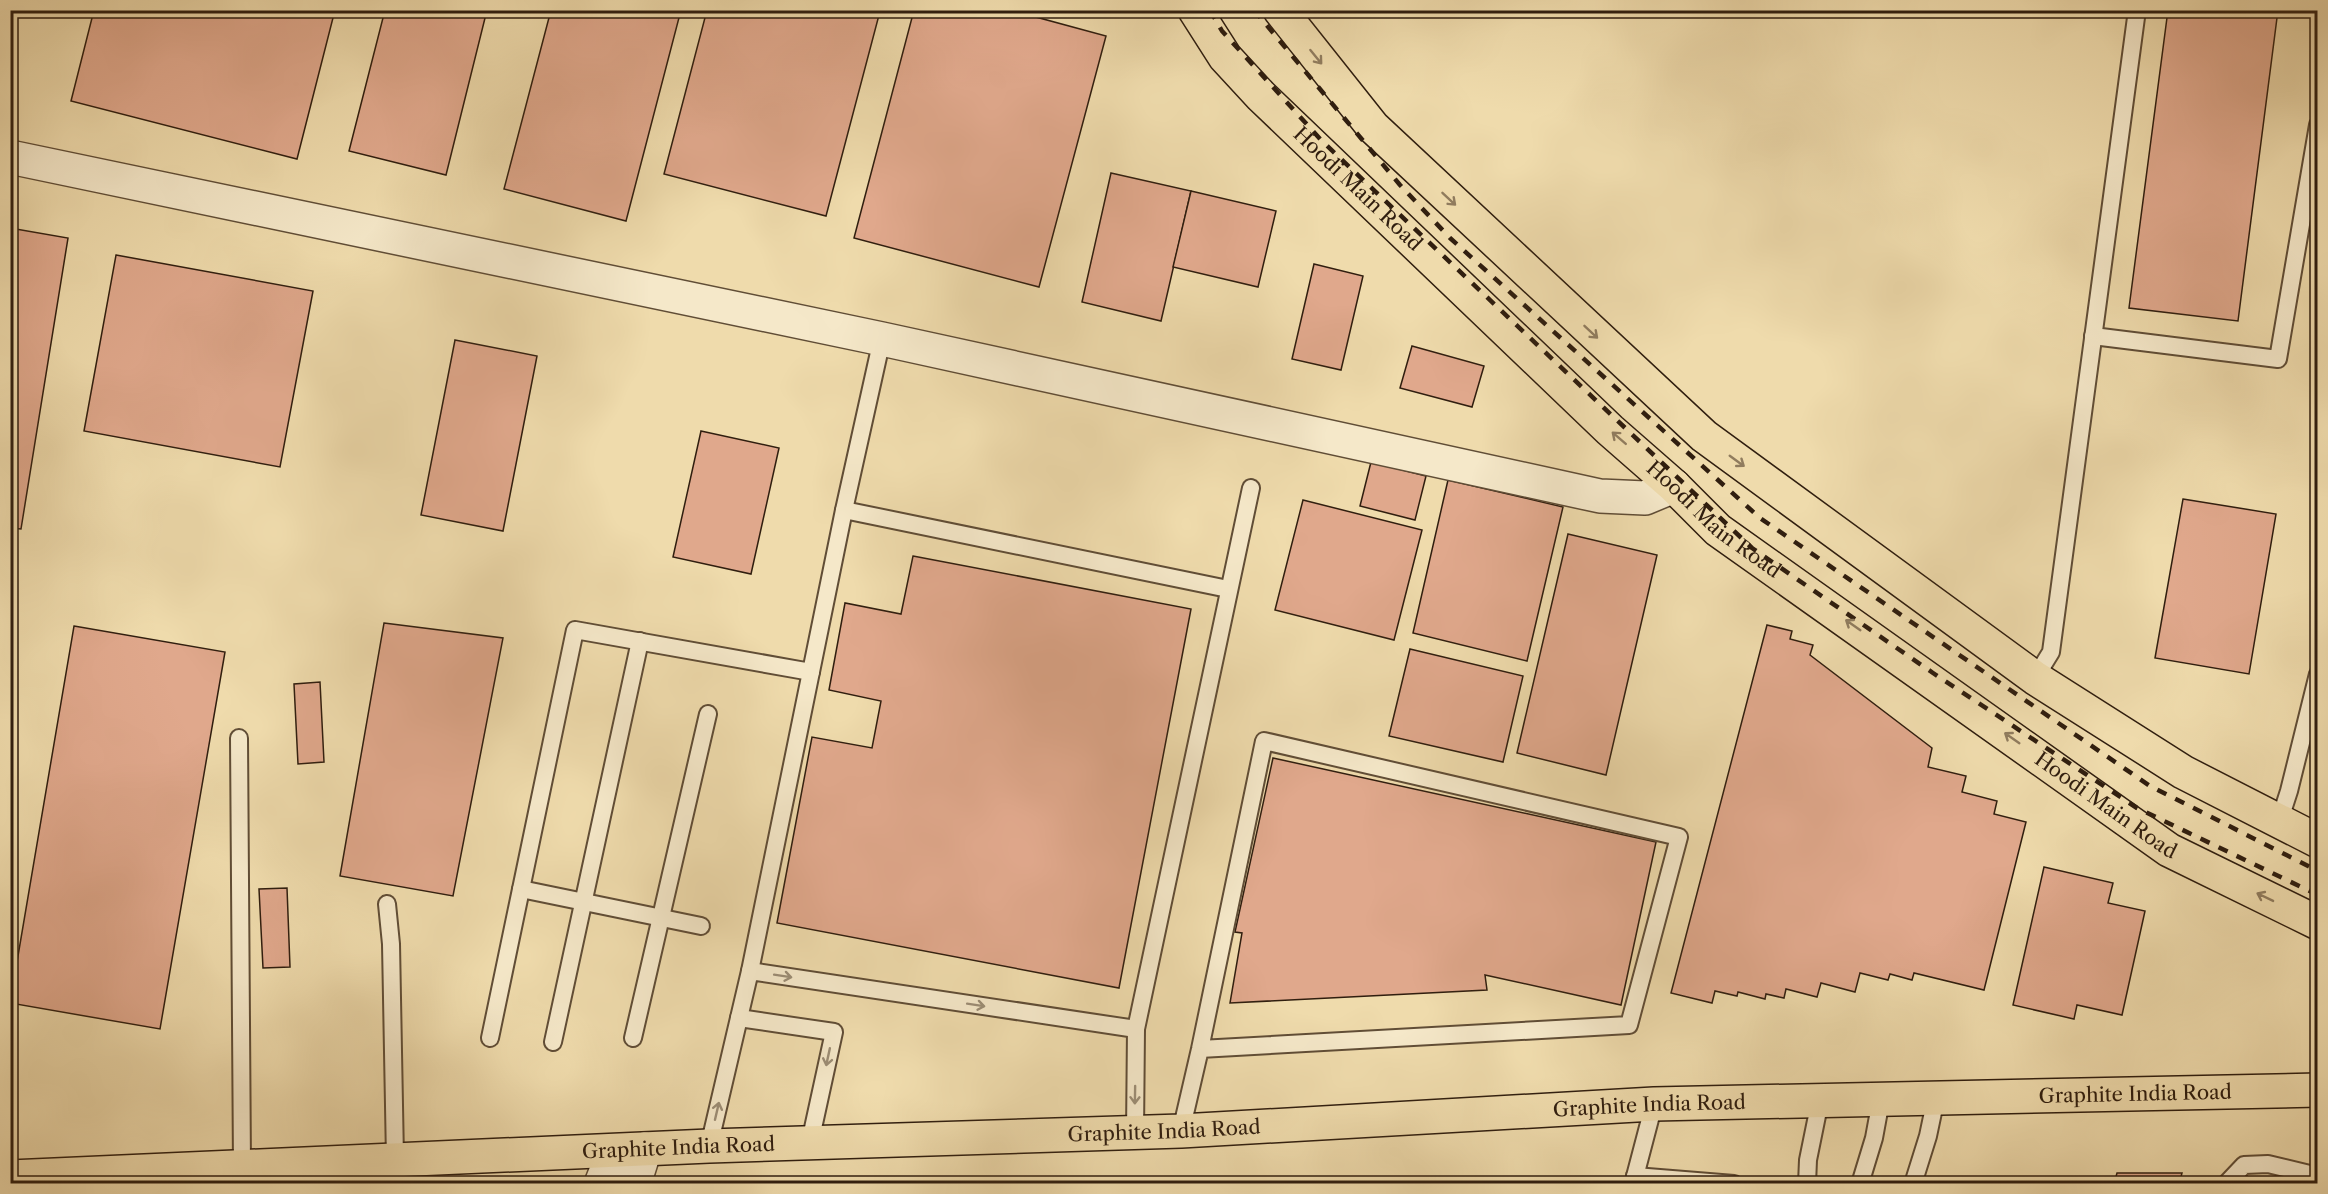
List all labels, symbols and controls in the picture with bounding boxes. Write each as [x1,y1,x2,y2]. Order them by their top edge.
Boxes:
one-way arrow [1309,49,1322,65]
street label: Hoodi Main Road [1289,122,1427,256]
one-way arrow [1441,192,1456,206]
one-way arrow [1584,325,1599,339]
one-way arrow [1612,431,1627,445]
one-way arrow [1729,455,1745,467]
street label: Hoodi Main Road [1642,456,1786,583]
one-way arrow [1845,619,1861,631]
one-way arrow [2004,732,2020,744]
street label: Hoodi Main Road [2030,747,2181,864]
one-way arrow [2256,891,2274,903]
one-way arrow [773,970,792,981]
one-way arrow [965,999,985,1010]
one-way arrow [822,1047,834,1066]
street label: Graphite India Road [2038,1080,2232,1108]
one-way arrow [1129,1084,1141,1104]
street label: Graphite India Road [1552,1090,1746,1122]
one-way arrow [711,1102,723,1121]
street label: Graphite India Road [1067,1114,1261,1147]
street label: Graphite India Road [581,1132,775,1164]

